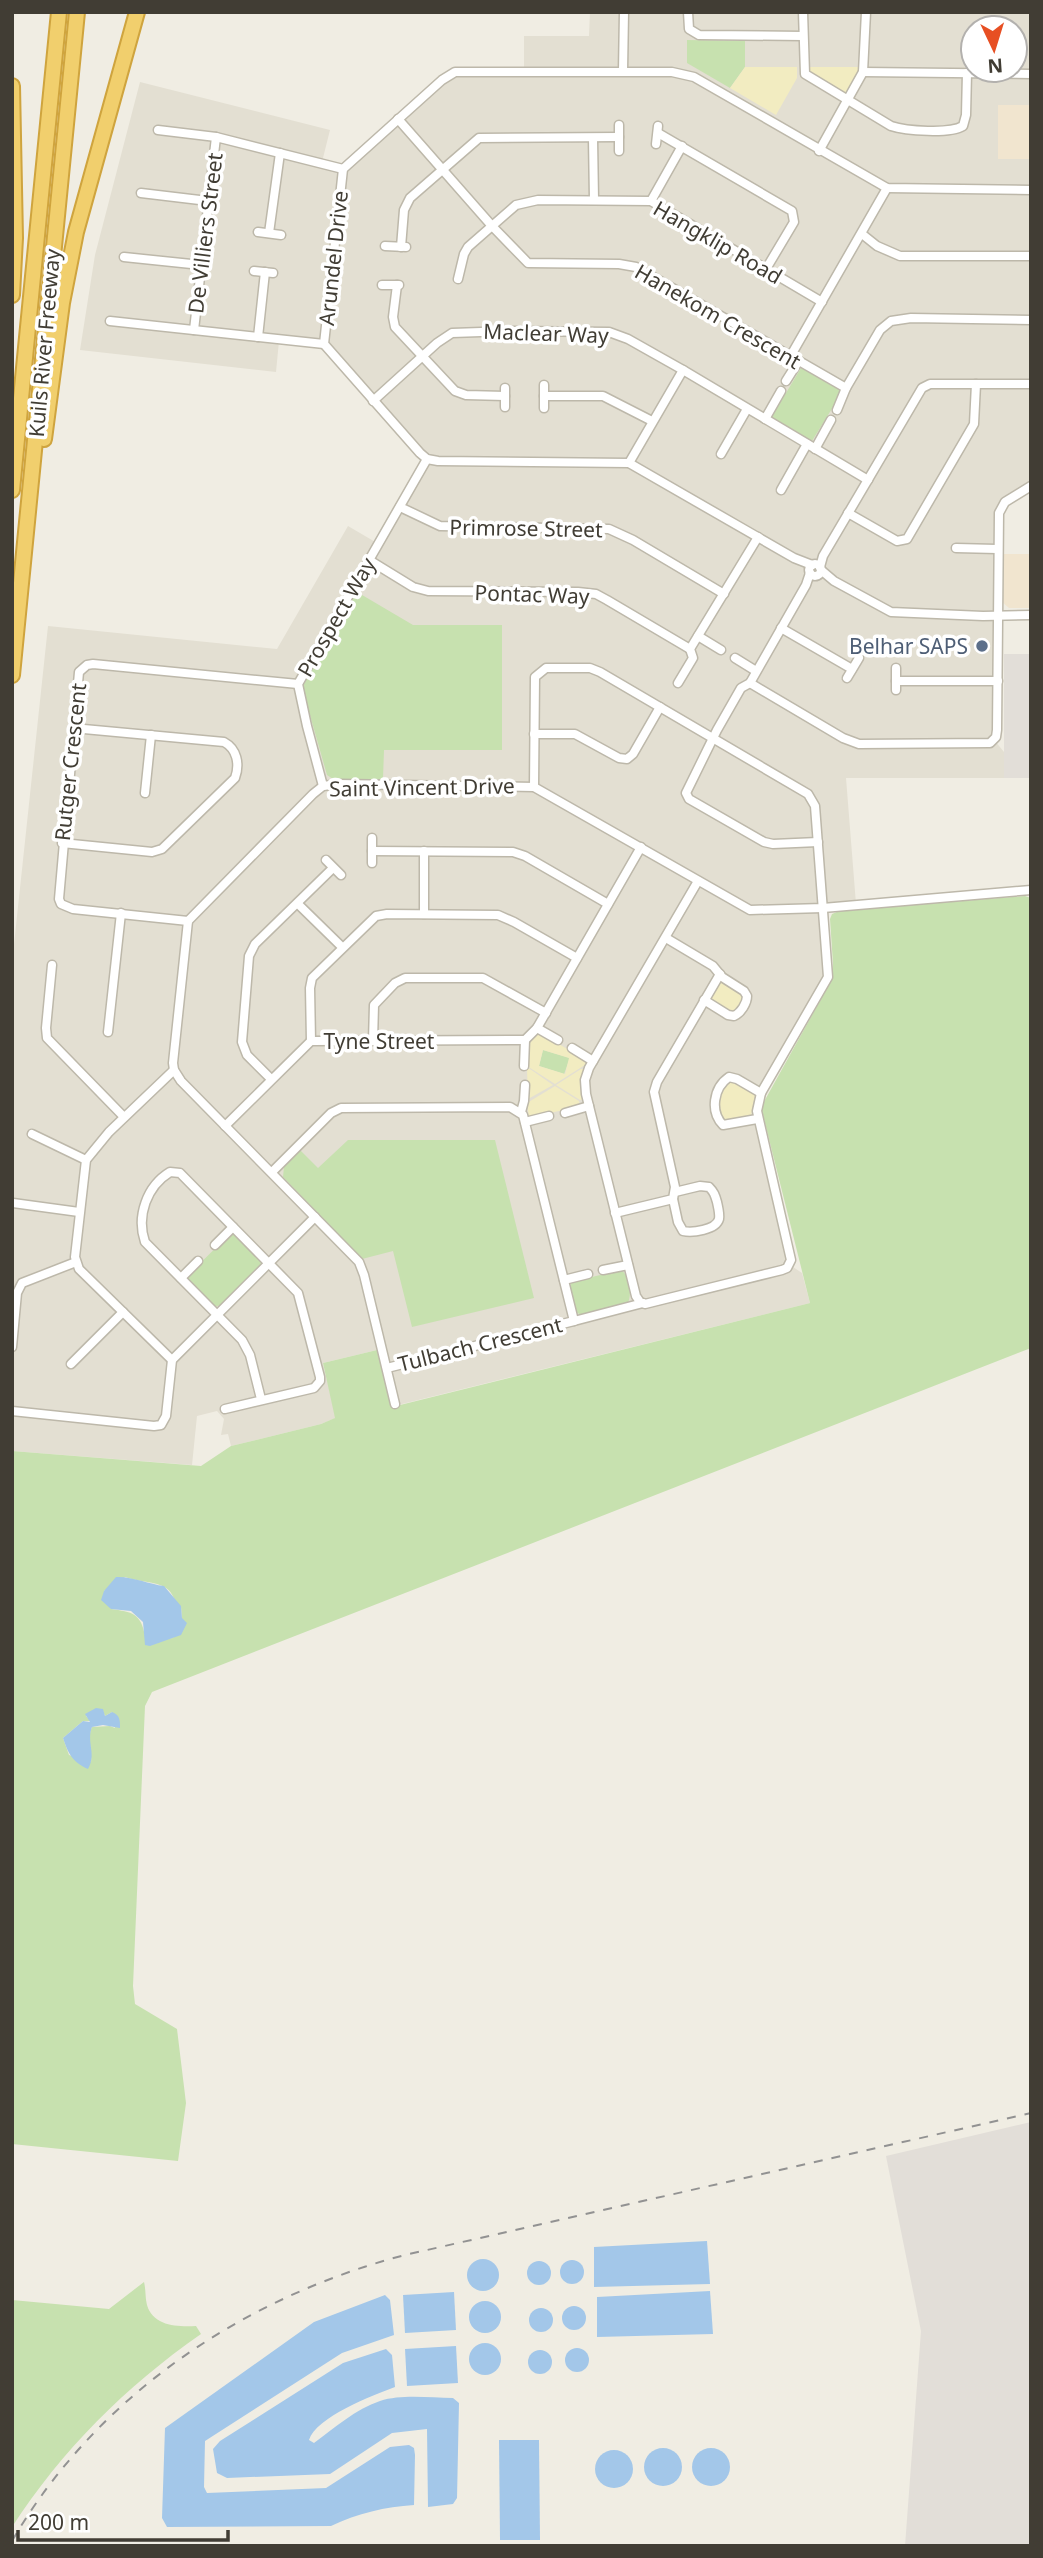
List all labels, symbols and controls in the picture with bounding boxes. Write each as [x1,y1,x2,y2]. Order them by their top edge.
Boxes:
north arrow [959,14,1029,84]
text: N [987,52,1004,79]
street label: De Villiers Street [181,151,229,315]
street label: Arundel Drive [312,189,354,327]
street label: Hangklip Road [649,194,787,290]
street label: Kuils River Freeway [22,247,66,438]
street label: Hanekom Crescent [630,257,806,375]
street label: Maclear Way [483,317,610,349]
street label: Primrose Street [449,513,603,543]
street label: Prospect Way [291,552,382,682]
street label: Pontac Way [474,578,590,610]
place label: Belhar SAPS [849,632,968,660]
marker: Belhar SAPS [974,638,990,654]
street label: Rutger Crescent [48,681,92,842]
street label: Saint Vincent Drive [329,771,515,803]
street label: Tyne Street [324,1027,435,1055]
street label: Tulbach Crescent [395,1310,565,1378]
scale bar [18,2498,228,2542]
text: 200 m [28,2508,89,2536]

